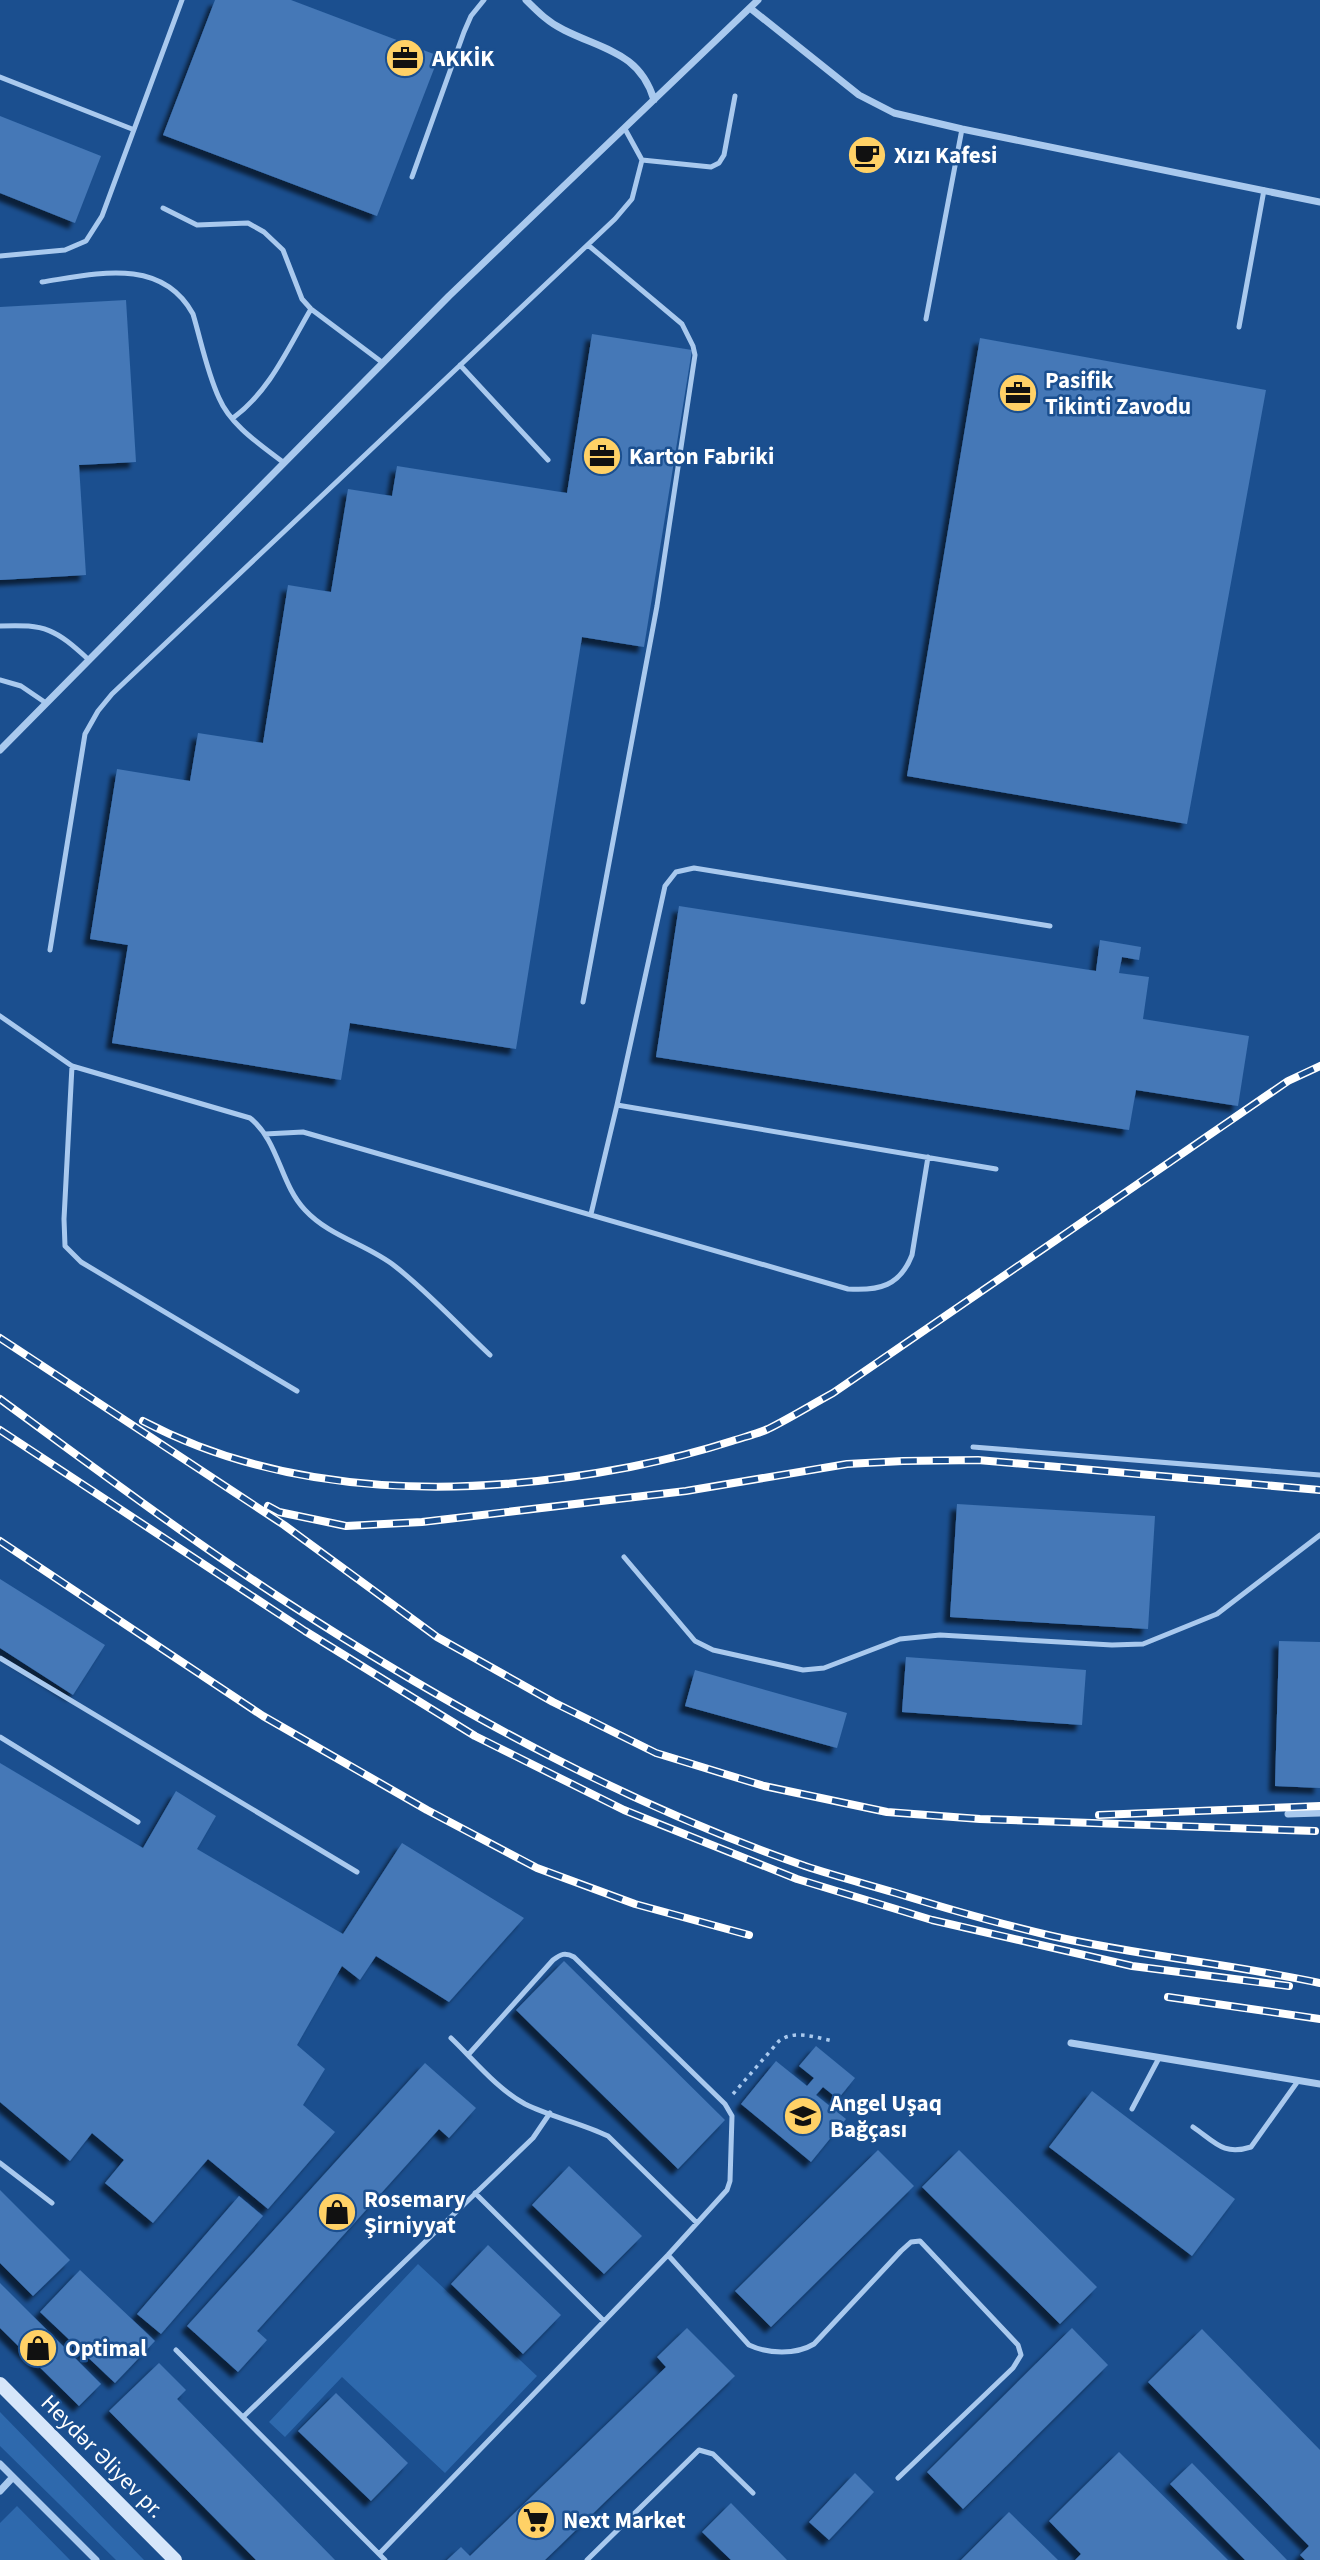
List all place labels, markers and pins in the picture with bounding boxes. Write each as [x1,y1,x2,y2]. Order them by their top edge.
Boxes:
office icon: AKKİK [384,37,426,79]
place label: AKKİK [431,42,495,75]
cafe icon: Xızı Kafesi [846,134,888,176]
place label: Xızı Kafesi [894,139,997,172]
place label: Pasifik Tikinti Zavodu [1045,364,1191,423]
office icon: Pasifik Tikinti Zavodu [997,372,1039,414]
office icon: Karton Fabriki [581,435,623,477]
place label: Karton Fabriki [629,440,774,473]
place label: Angel Uşaq Bağçası [829,2087,942,2146]
school or university icon: Angel Uşaq Bağçası [782,2095,824,2137]
place label: Rosemary Şirniyyat [364,2183,466,2242]
shop icon: Rosemary Şirniyyat [316,2191,358,2233]
shop icon: Optimal [17,2327,59,2369]
place label: Optimal [65,2332,147,2365]
supermarket icon: Next Market [515,2499,557,2541]
place label: Next Market [563,2504,686,2537]

